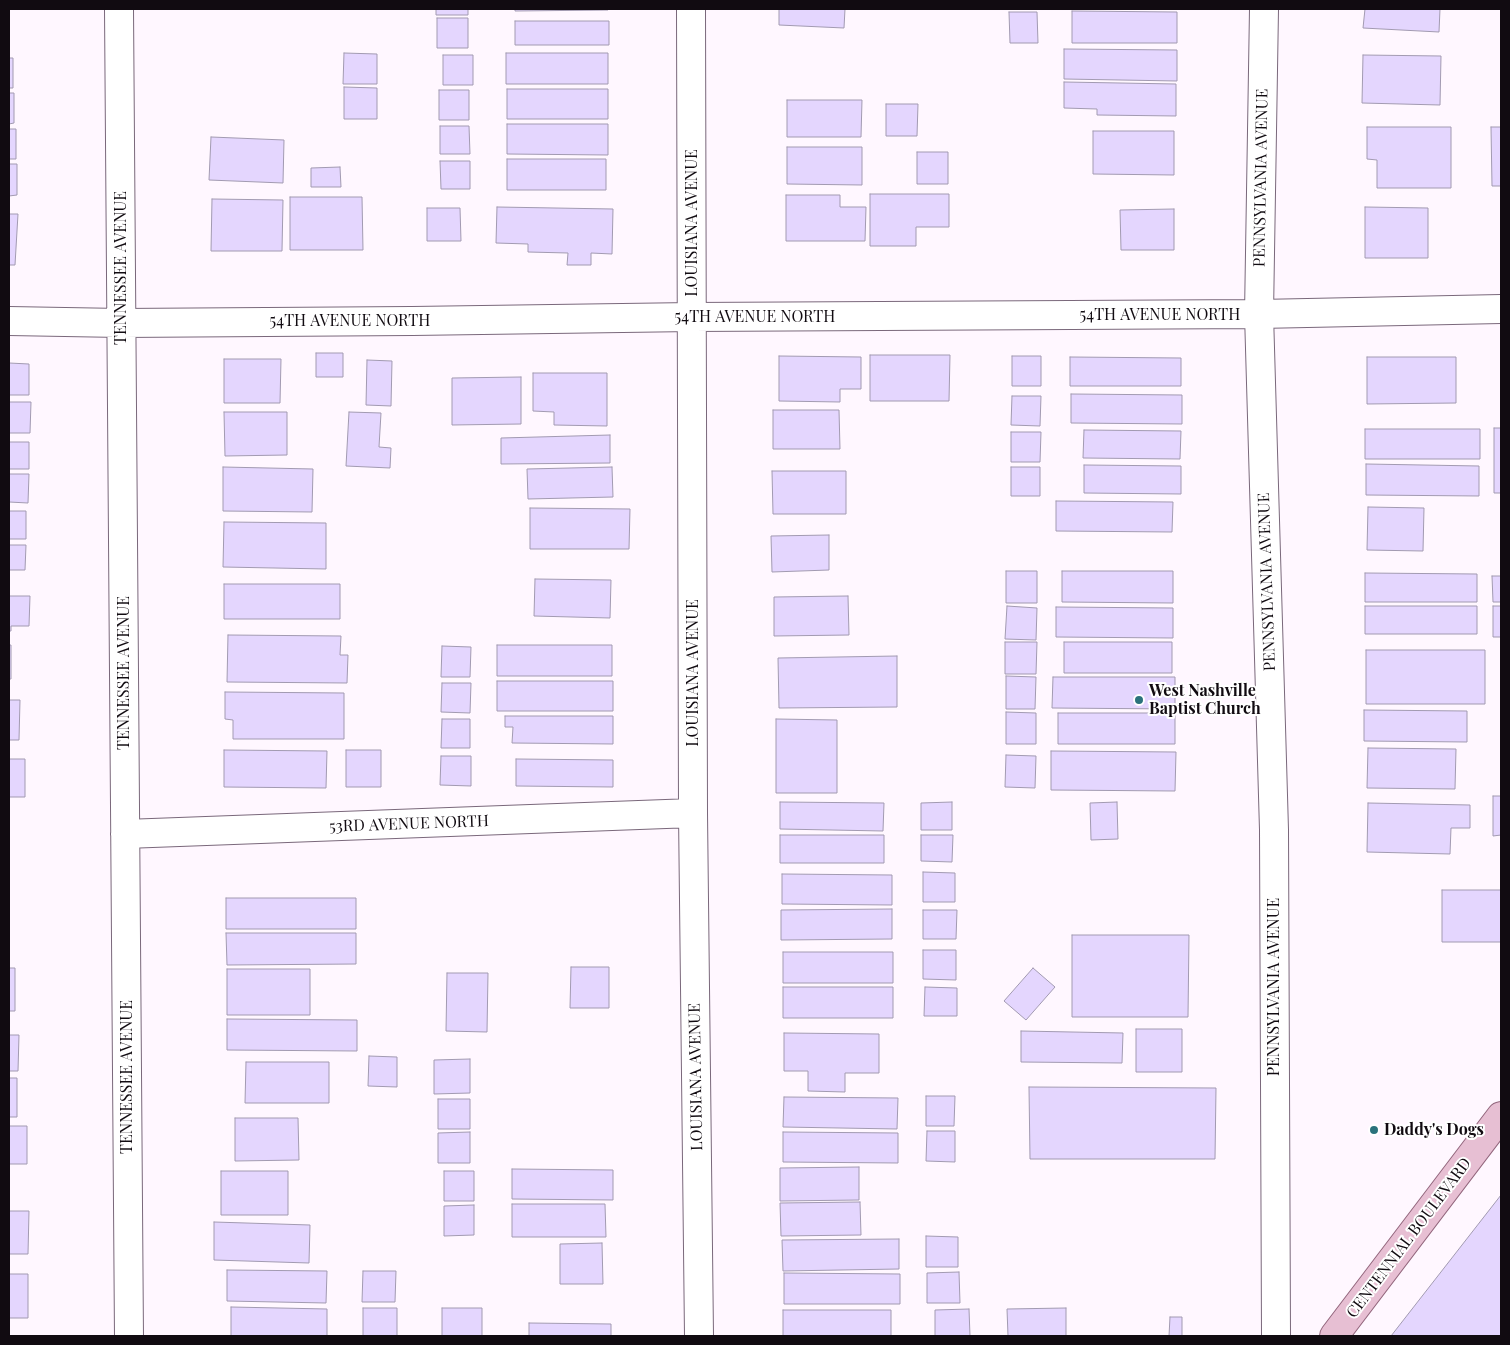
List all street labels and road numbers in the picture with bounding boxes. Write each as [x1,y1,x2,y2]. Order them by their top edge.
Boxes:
street label: PENNSYLVANIA AVENUE [1250,89,1272,267]
street label: LOUISIANA AVENUE [682,149,702,297]
street label: TENNESSEE AVENUE [111,191,131,345]
street label: 54TH AVENUE NORTH [1080,305,1240,325]
street label: 54TH AVENUE NORTH [675,307,835,327]
street label: 54TH AVENUE NORTH [270,311,430,331]
street label: PENNSYLVANIA AVENUE [1254,492,1280,672]
street label: TENNESSEE AVENUE [114,596,134,750]
street label: LOUISIANA AVENUE [683,599,703,747]
street label: 53RD AVENUE NORTH [329,812,489,836]
street label: PENNSYLVANIA AVENUE [1264,898,1284,1076]
street label: TENNESSEE AVENUE [117,1000,137,1154]
street label: LOUISIANA AVENUE [685,1003,707,1151]
street label: CENTENNIAL BOULEVARD [1343,1154,1475,1322]

